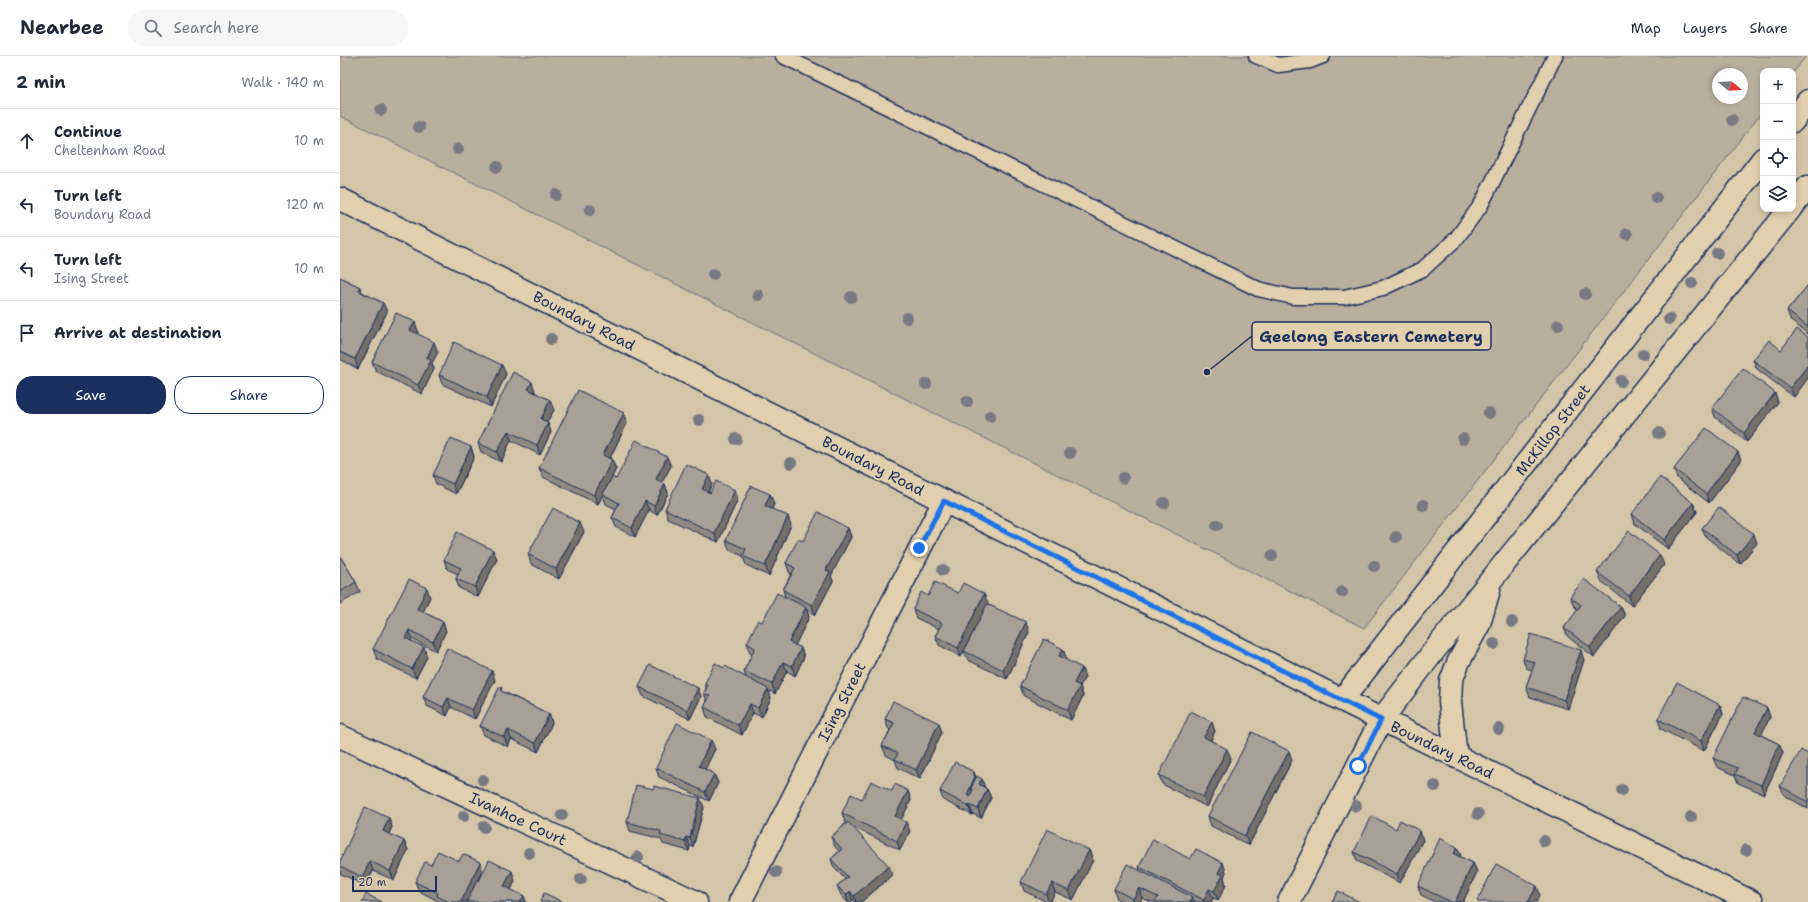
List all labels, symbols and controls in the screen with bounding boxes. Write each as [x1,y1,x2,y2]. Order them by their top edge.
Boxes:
search box [128,10,408,46]
text: Nearbee [20,15,104,40]
icon: search [142,17,164,39]
text: Search here [174,18,259,38]
text: Map [1631,19,1661,37]
text: Layers [1683,19,1727,37]
text: Share [1749,19,1788,37]
north arrow [1712,68,1748,104]
map controls [1760,68,1796,212]
button: + [1760,68,1796,104]
text: 2 min [16,71,66,93]
text: Walk · 140 m [241,74,324,91]
button: − [1760,104,1796,140]
text: Continue [54,122,122,142]
icon: ahead [16,130,38,152]
text: 10 m [294,132,324,149]
button: locate [1760,140,1796,176]
text: Cheltenham Road [54,142,166,159]
button: layers [1760,176,1796,212]
text: Turn left [54,186,122,206]
icon: left [16,194,38,216]
text: 120 m [286,196,324,213]
text: Boundary Road [54,206,151,223]
text: Turn left [54,250,122,270]
icon: left [16,258,38,280]
text: 10 m [294,260,324,277]
text: Ising Street [54,270,129,287]
street label: Boundary Road [529,287,639,356]
icon: arrive [16,322,38,344]
callout: Geelong Eastern Cemetery [1252,322,1491,350]
text: Arrive at destination [54,323,222,343]
text: Geelong Eastern Cemetery [1259,326,1483,347]
button: Save [16,376,166,414]
button: Share [174,376,324,414]
street label: McKillop Street [1511,380,1595,480]
street label: Boundary Road [818,432,928,501]
route end [910,539,928,557]
street label: Ising Street [813,659,871,745]
street label: Boundary Road [1387,716,1497,784]
route start [1349,757,1367,775]
street label: Ivanhoe Court [466,788,570,850]
scale bar [352,874,437,893]
text: 20 m [358,875,386,890]

